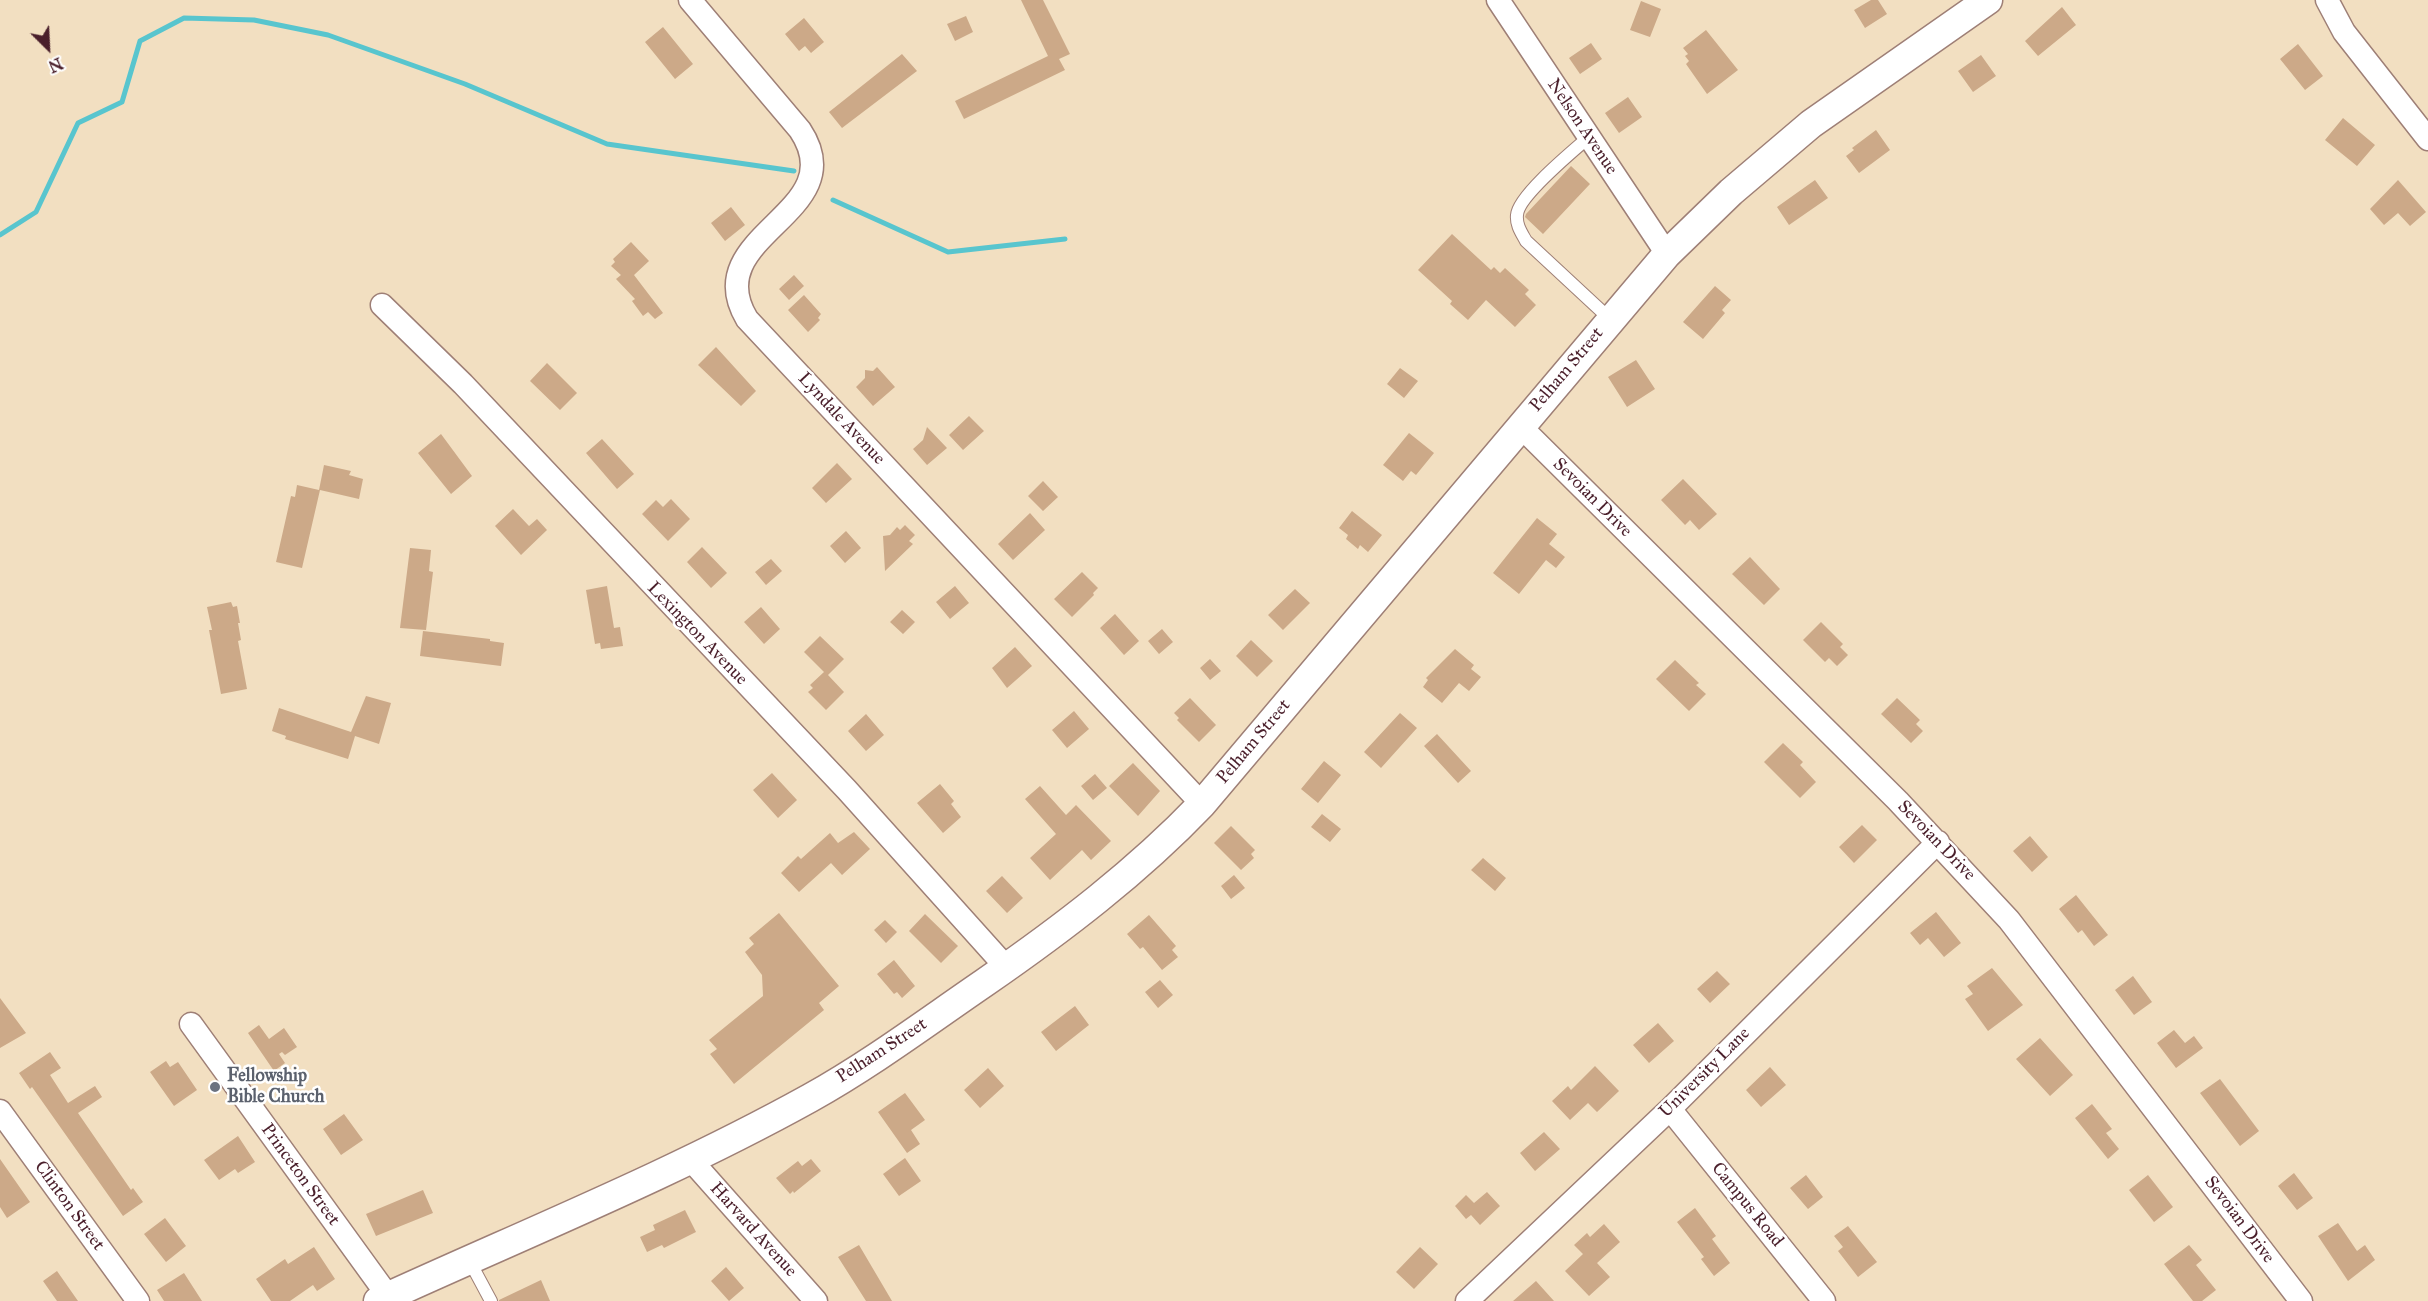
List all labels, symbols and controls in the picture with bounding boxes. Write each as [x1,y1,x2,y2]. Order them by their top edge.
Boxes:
north arrow [18,18,78,78]
text: N [45,53,66,76]
street label: Nelson Avenue [1542,75,1622,179]
street label: Pelham Street [1525,323,1609,417]
street label: Lyndale Avenue [793,368,889,470]
street label: Sevoian Drive [1548,454,1636,542]
street label: Lexington Avenue [642,578,752,690]
street label: Pelham Street [1212,695,1296,789]
street label: Sevoian Drive [1892,796,1980,886]
street label: Pelham Street [833,1014,931,1088]
street label: University Lane [1655,1023,1755,1123]
place label: Fellowship Bible Church [227,1066,325,1108]
marker: Fellowship Bible Church [208,1080,222,1094]
street label: Princeton Street [256,1120,344,1230]
street label: Clinton Street [29,1157,109,1255]
street label: Campus Road [1706,1158,1788,1252]
street label: Sevoian Drive [2199,1172,2279,1268]
street label: Harvard Avenue [705,1178,801,1282]

